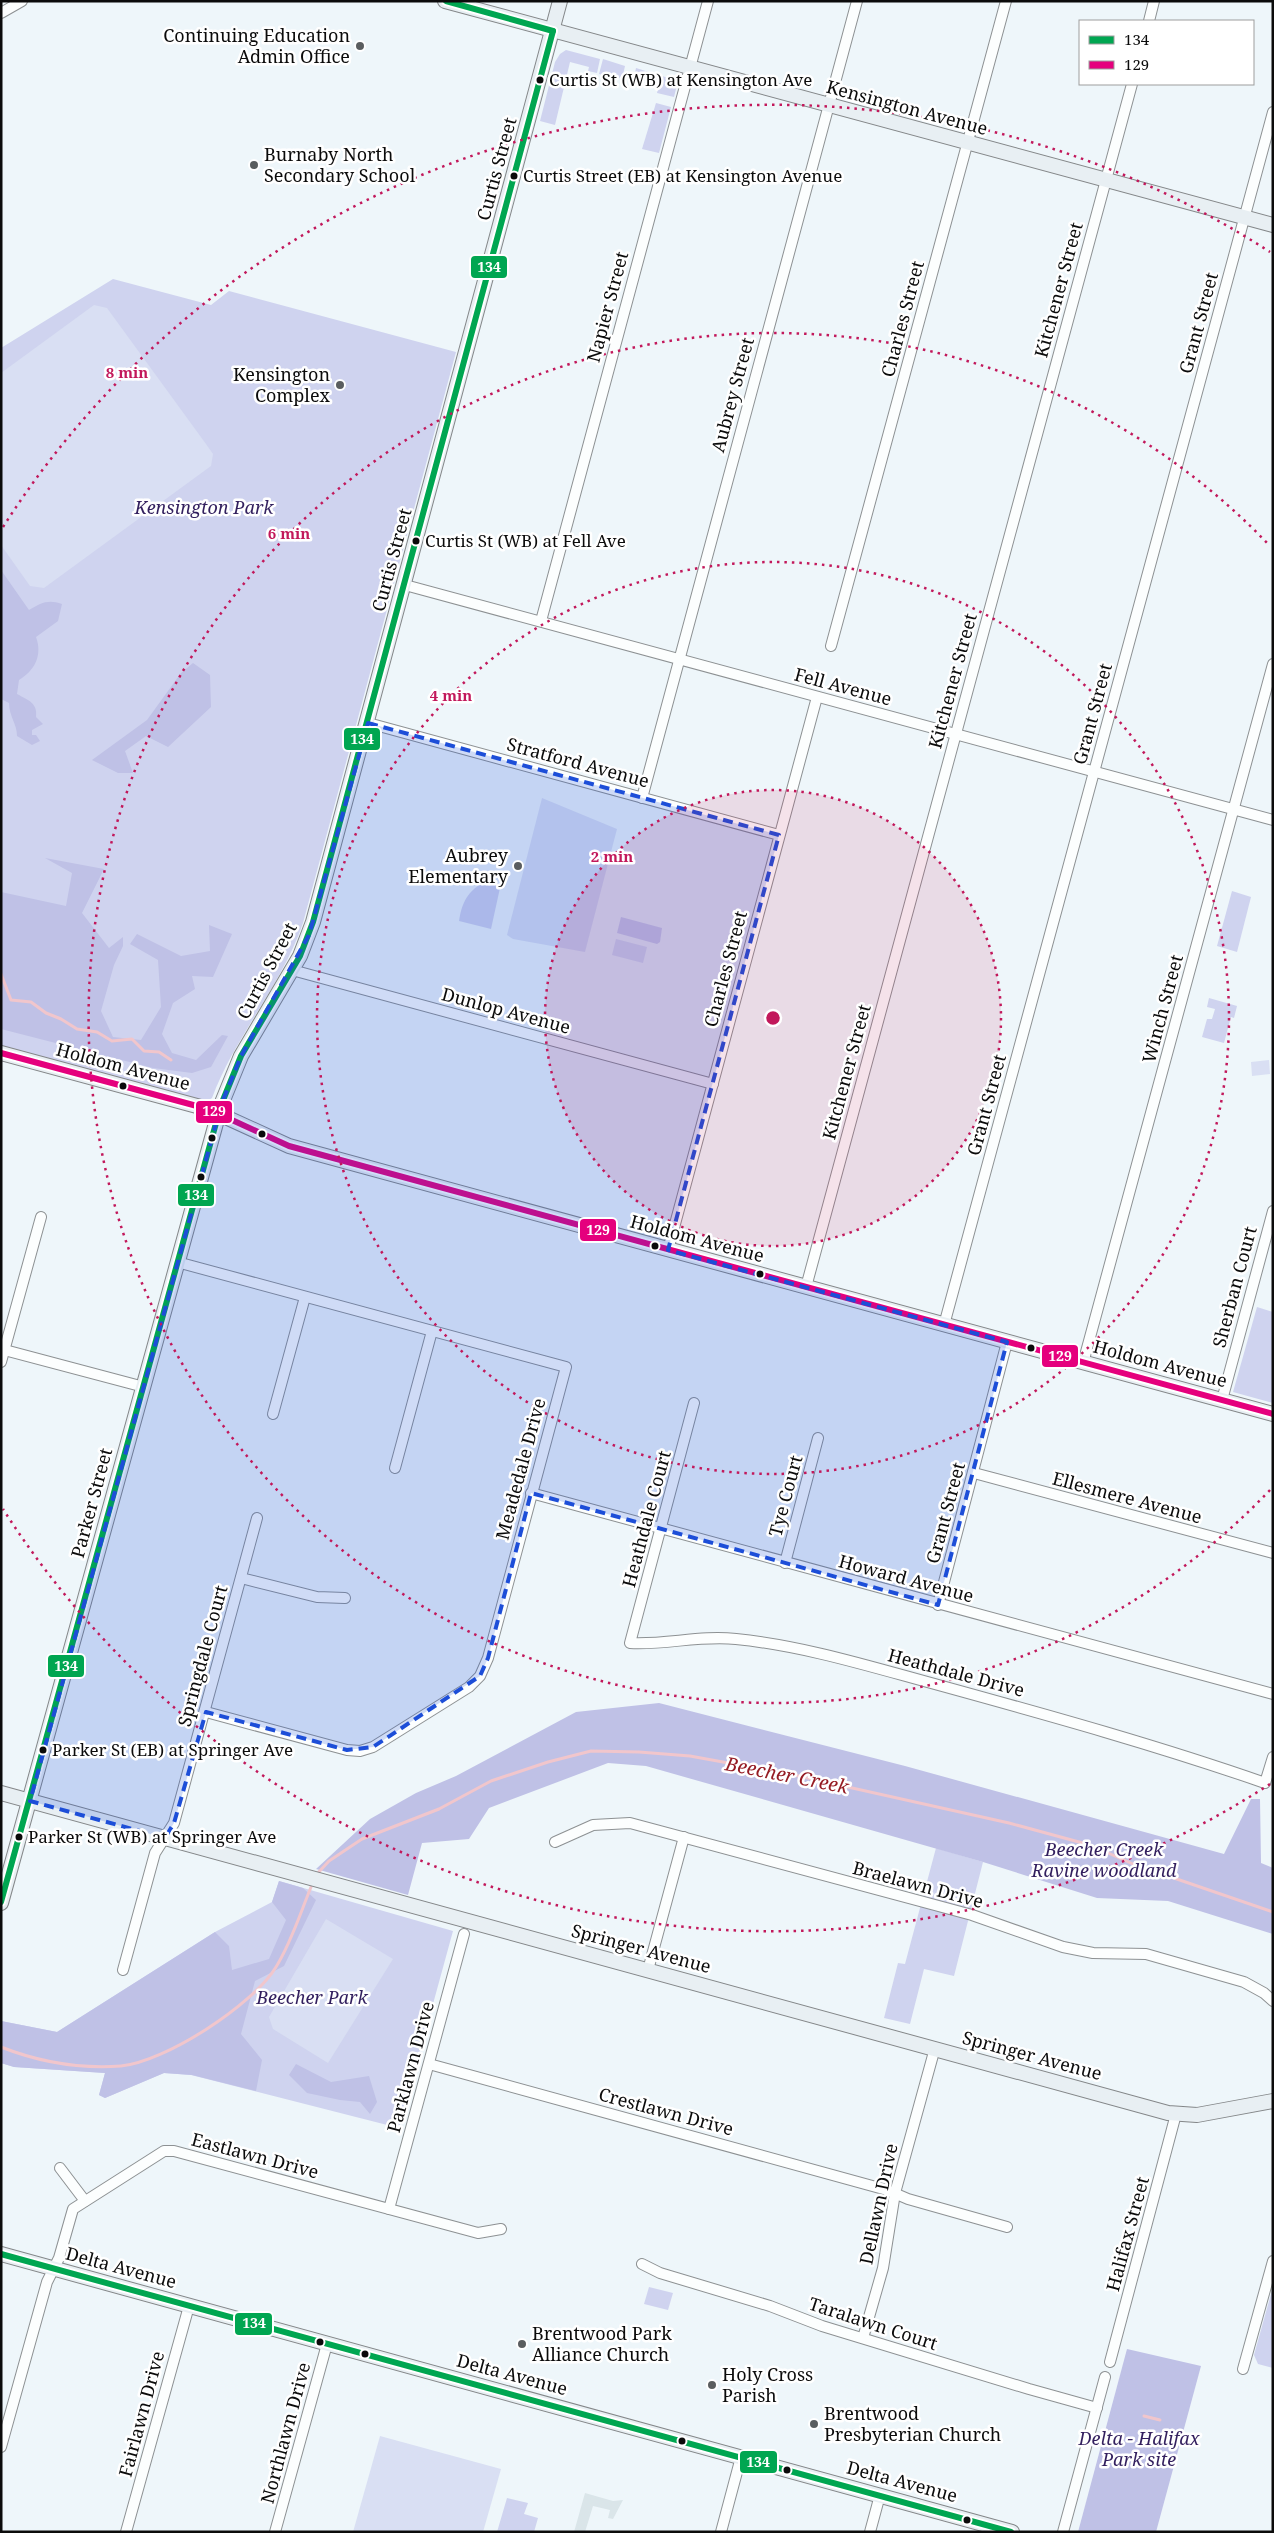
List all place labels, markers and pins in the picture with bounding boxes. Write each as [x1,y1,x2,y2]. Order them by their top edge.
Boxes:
place label: Continuing Education Admin Office [163,23,350,68]
marker: Continuing Education Admin Office [354,40,366,52]
place label: Curtis St (WB) at Kensington Ave [549,68,812,91]
marker: Curtis St (WB) at Kensington Ave [535,75,545,85]
place label: Burnaby North Secondary School [264,142,416,187]
marker: Burnaby North Secondary School [248,159,260,171]
place label: Curtis Street (EB) at Kensington Avenue [523,164,842,187]
marker: Curtis Street (EB) at Kensington Avenue [509,171,519,181]
place label: Kensington Complex [233,362,331,407]
marker: Kensington Complex [334,379,346,391]
place label: Curtis St (WB) at Fell Ave [425,529,626,552]
marker: Curtis St (WB) at Fell Ave [411,536,421,546]
place label: Aubrey Elementary [408,843,509,888]
marker: Aubrey Elementary [512,860,524,872]
centre of rings [764,1009,782,1027]
unlabelled marker [118,1081,128,1091]
unlabelled marker [257,1129,267,1139]
unlabelled marker [207,1133,217,1143]
unlabelled marker [196,1172,206,1182]
unlabelled marker [650,1241,660,1251]
unlabelled marker [755,1269,765,1279]
unlabelled marker [1026,1343,1036,1353]
place label: Parker St (EB) at Springer Ave [52,1738,293,1761]
marker: Parker St (EB) at Springer Ave [38,1745,48,1755]
place label: Parker St (WB) at Springer Ave [28,1825,276,1848]
marker: Parker St (WB) at Springer Ave [14,1832,24,1842]
place label: Brentwood Park Alliance Church [532,2321,672,2366]
unlabelled marker [315,2337,325,2347]
marker: Brentwood Park Alliance Church [516,2338,528,2350]
unlabelled marker [360,2349,370,2359]
place label: Holy Cross Parish [722,2362,813,2407]
marker: Holy Cross Parish [706,2379,718,2391]
place label: Brentwood Presbyterian Church [824,2401,1001,2446]
marker: Brentwood Presbyterian Church [808,2418,820,2430]
unlabelled marker [677,2436,687,2446]
unlabelled marker [782,2465,792,2475]
unlabelled marker [962,2515,972,2525]

